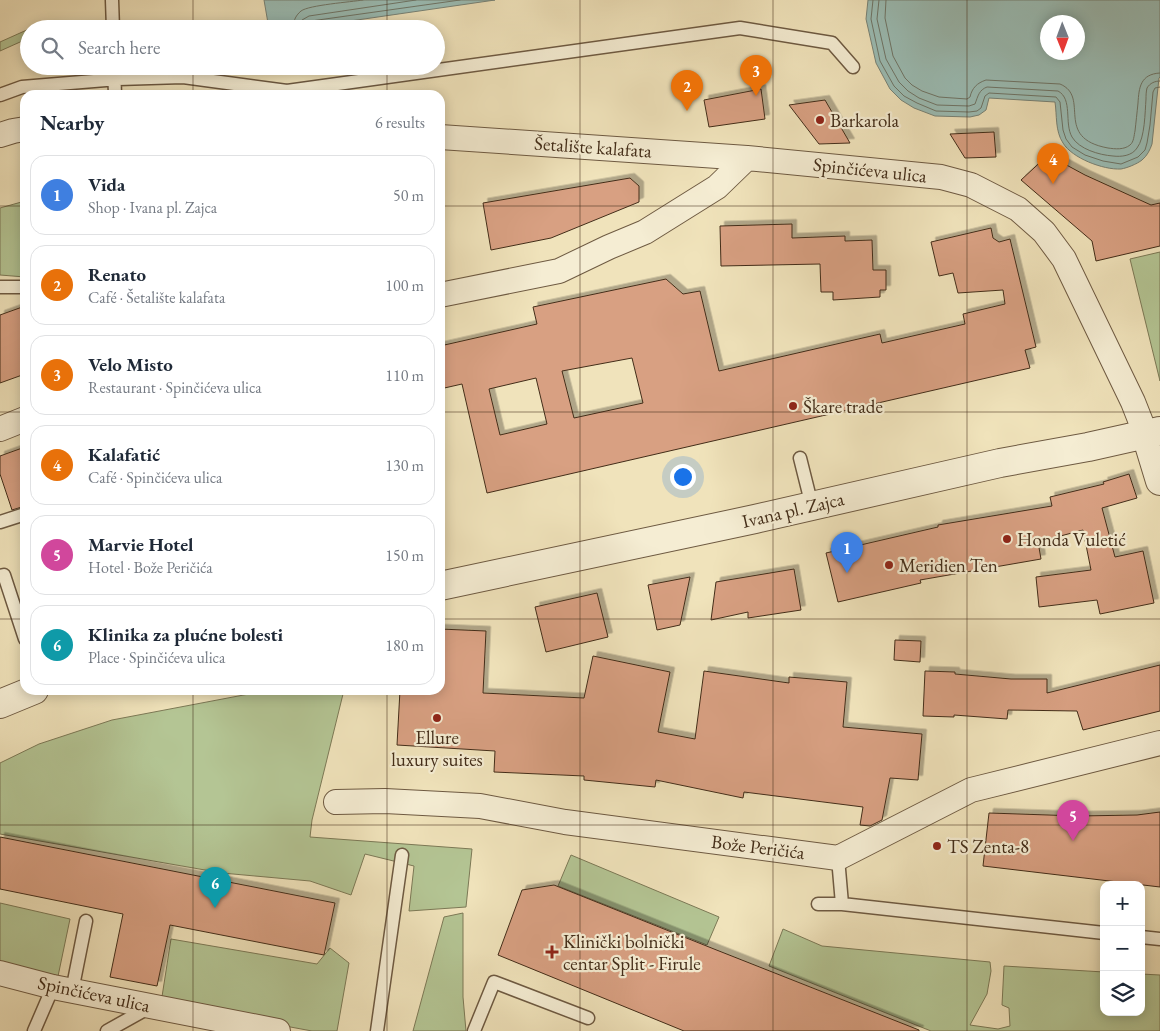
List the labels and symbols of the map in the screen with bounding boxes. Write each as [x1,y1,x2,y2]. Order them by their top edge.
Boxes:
north arrow [1040,15,1085,60]
pin: 3 [740,55,772,96]
pin: 2 [671,70,703,111]
place label: Barkarola [830,108,900,133]
marker: Barkarola [814,114,826,126]
street label: Šetalište kalafata [533,130,653,164]
pin: 4 [1037,143,1069,184]
street label: Spinčićeva ulica [812,152,929,188]
place label: Škare trade [803,394,883,419]
marker: Škare trade [787,400,799,412]
your location [670,464,696,490]
street label: Ivana pl. Zajca [740,486,847,534]
place label: Honda Vuletić [1017,527,1126,552]
pin: 1 [831,532,863,573]
marker: Honda Vuletić [1001,533,1013,545]
place label: Meridien Ten [899,553,998,578]
marker: Meridien Ten [883,559,895,571]
marker: Ellure luxury suites [431,712,443,724]
place label: Ellure luxury suites [391,725,483,772]
pin: 5 [1057,800,1089,841]
street label: Bože Peričića [710,829,807,865]
place label: TS Zenta-8 [947,834,1029,859]
marker: TS Zenta-8 [931,840,943,852]
pin: 6 [199,867,231,908]
place label: Klinički bolnički centar Split - Firule [563,929,701,976]
marker: Klinički bolnički centar Split - Firule [545,945,559,959]
street label: Spinčićeva ulica [36,970,153,1018]

